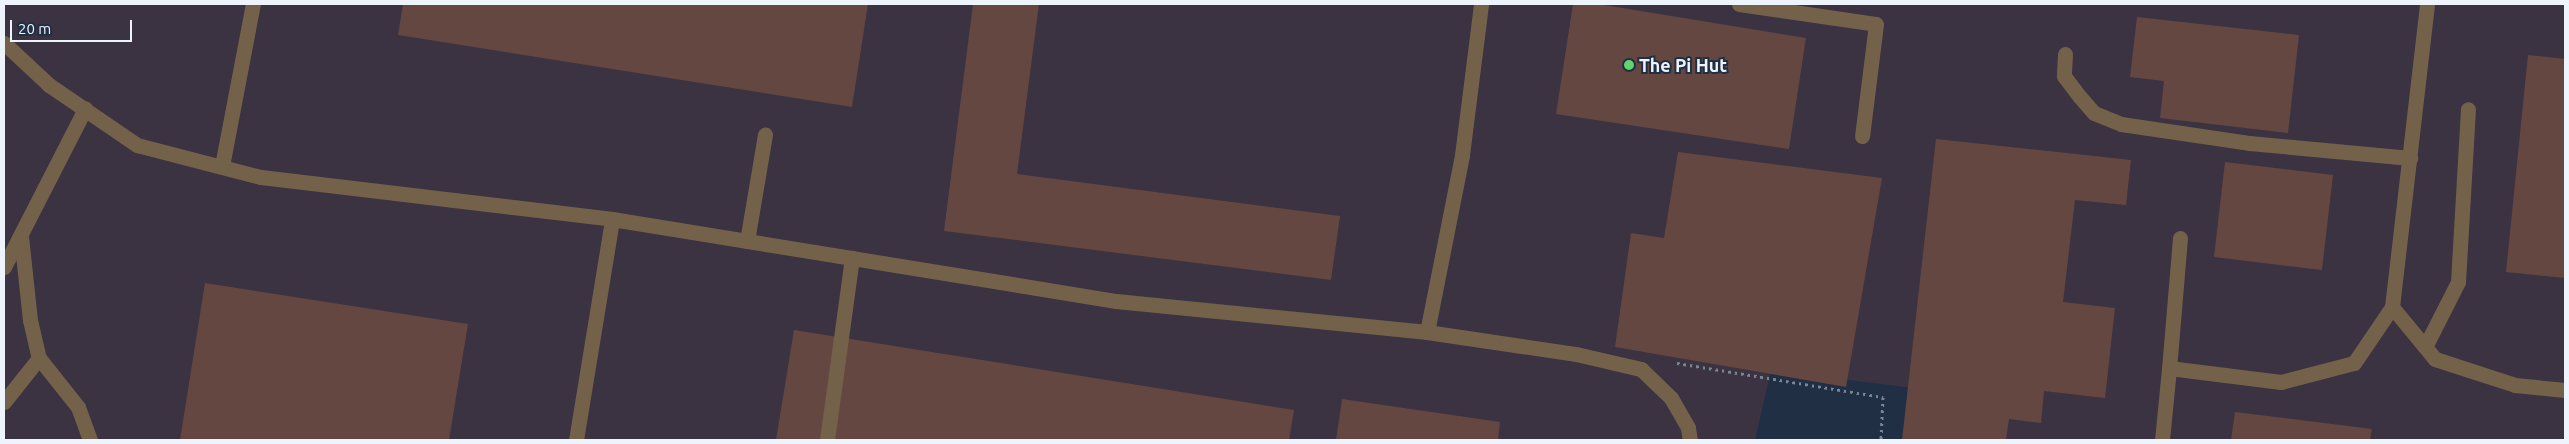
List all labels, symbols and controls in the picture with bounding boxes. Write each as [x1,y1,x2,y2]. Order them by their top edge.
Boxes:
scale bar [12,10,135,42]
text: 20 m [18,20,51,37]
place label: The Pi Hut [1639,54,1727,76]
marker: The Pi Hut [1623,59,1635,71]

